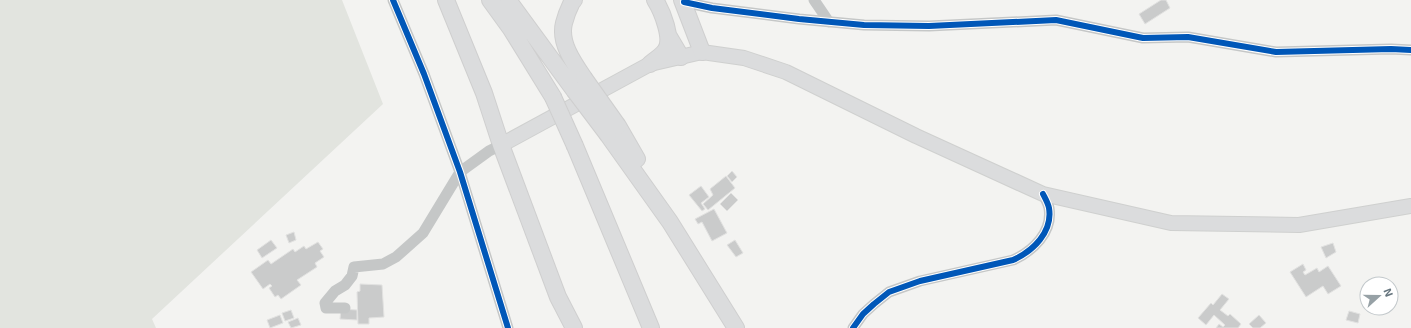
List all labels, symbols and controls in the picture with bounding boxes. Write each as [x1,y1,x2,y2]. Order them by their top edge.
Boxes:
north arrow [1359,276,1399,316]
text: N [1381,286,1396,298]

